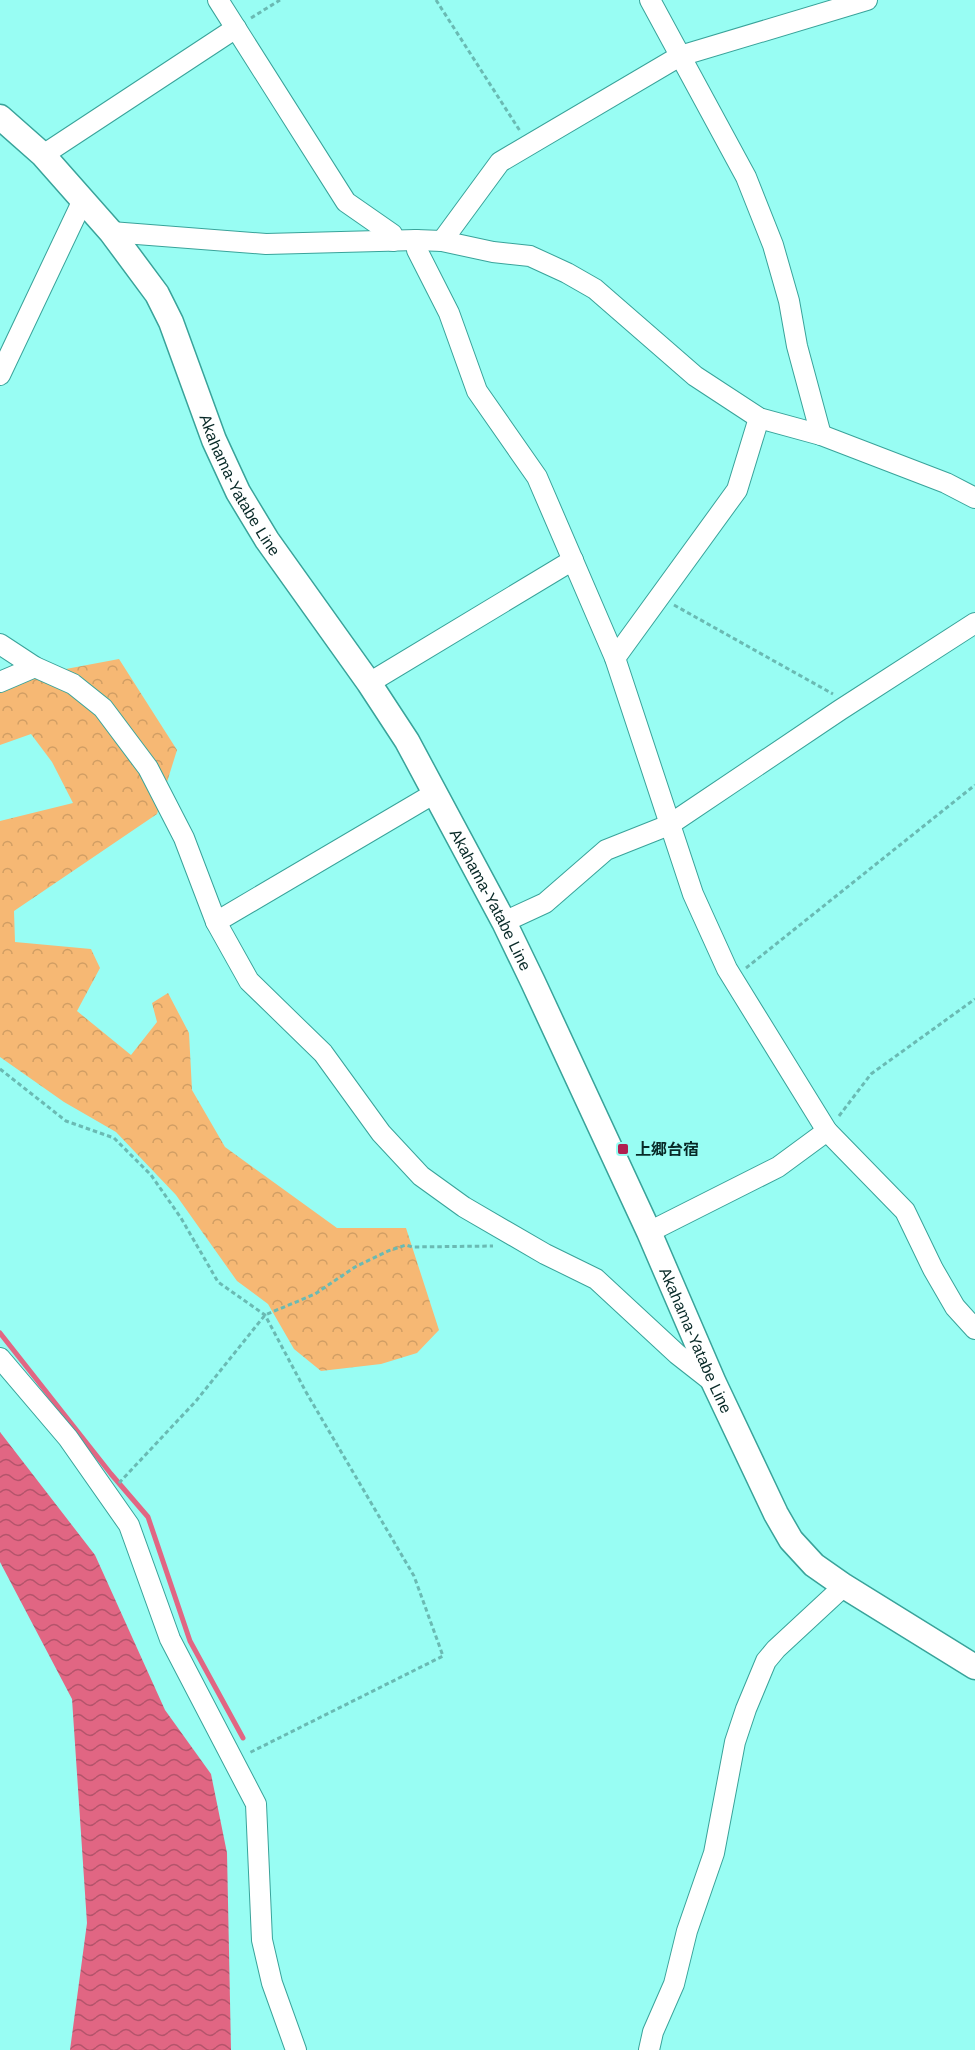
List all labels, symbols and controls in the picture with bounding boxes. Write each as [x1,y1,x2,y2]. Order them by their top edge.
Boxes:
street label: Akahama-Yatabe Line [197,412,284,559]
street label: Akahama-Yatabe Line [447,826,535,973]
place label: 上郷台宿 [635,1141,699,1158]
marker: 上郷台宿 [616,1142,630,1156]
street label: Akahama-Yatabe Line [657,1265,735,1416]

